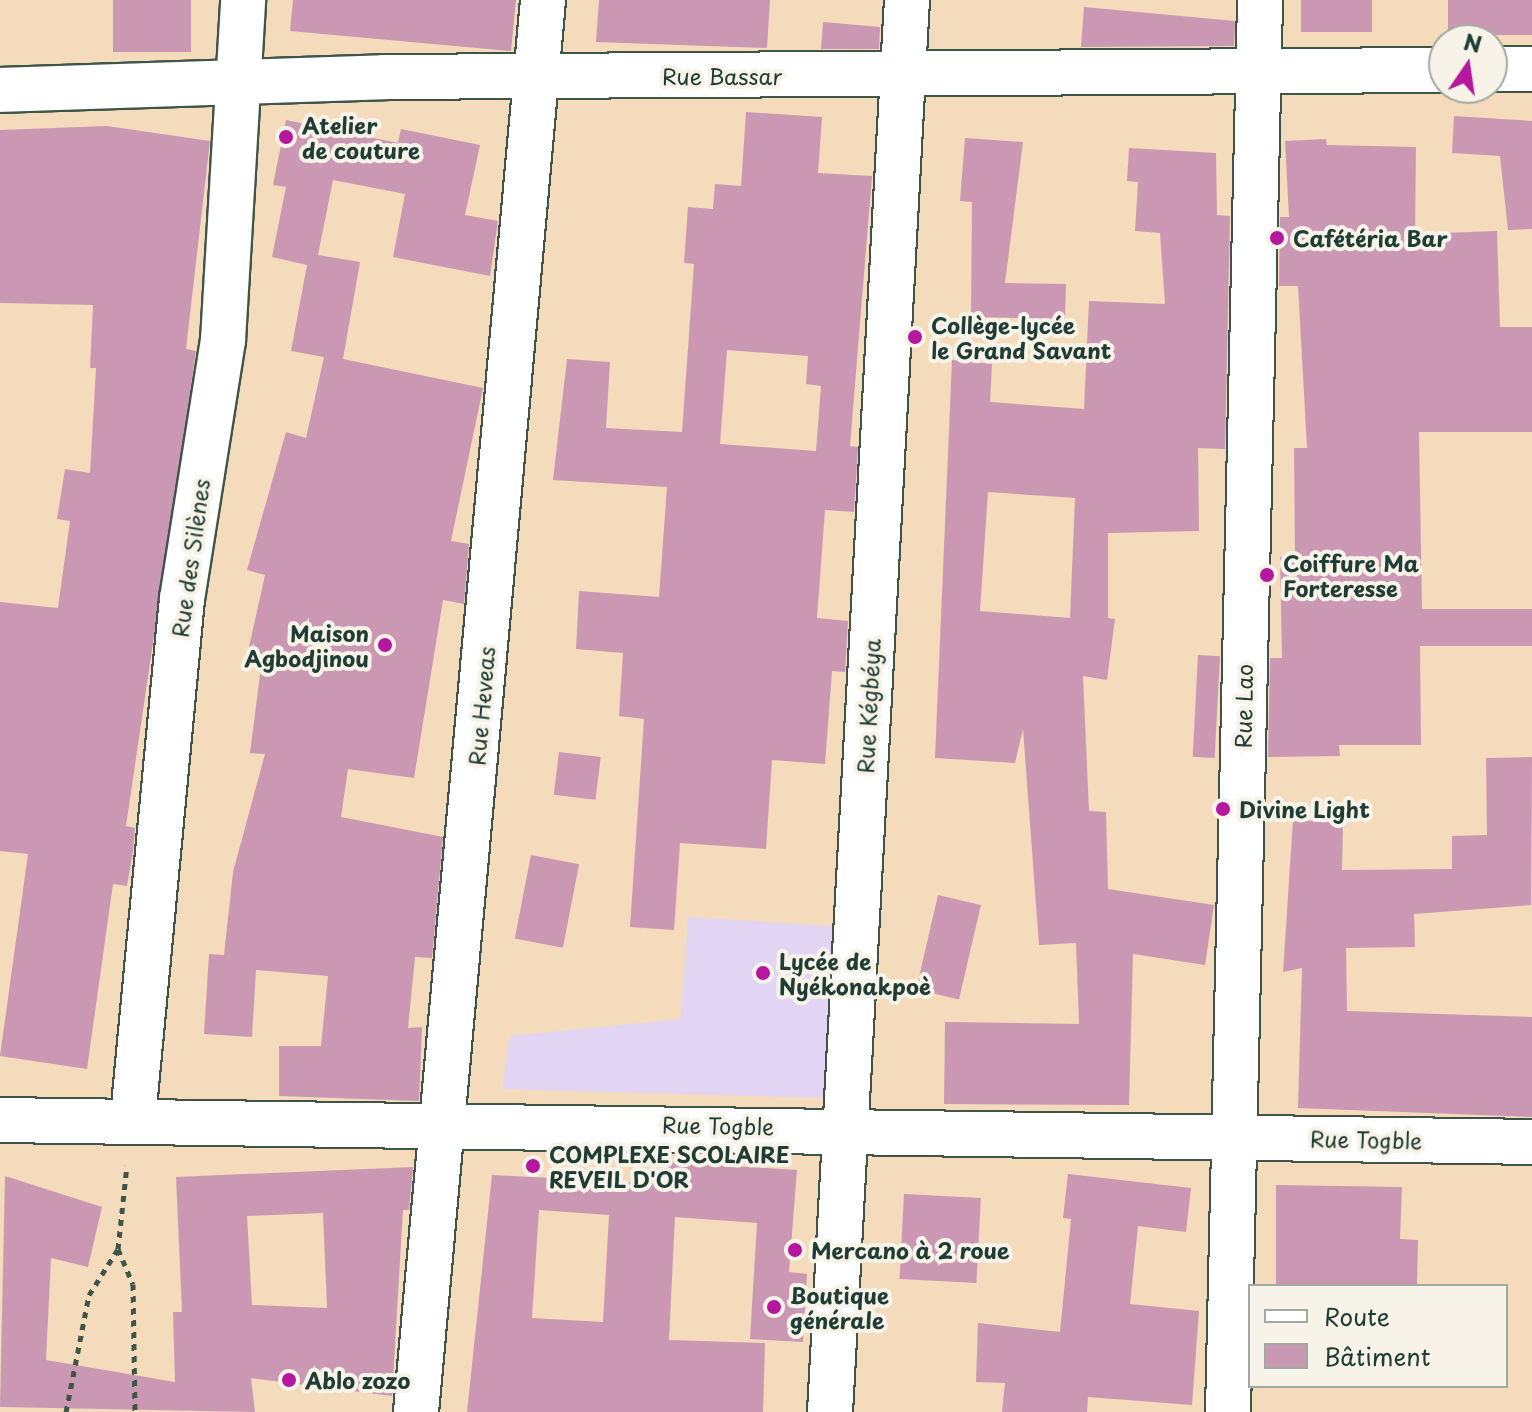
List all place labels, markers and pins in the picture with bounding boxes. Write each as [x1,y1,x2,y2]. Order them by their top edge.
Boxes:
place label: Atelier de couture [302,111,421,162]
marker: Atelier de couture [277,128,295,146]
place label: Cafétéria Bar [1293,225,1448,251]
marker: Cafétéria Bar [1268,229,1286,247]
place label: Collège-lycée le Grand Savant [931,311,1114,362]
marker: Collège-lycée le Grand Savant [906,328,924,346]
place label: Coiffure Ma Forteresse [1283,549,1419,600]
marker: Coiffure Ma Forteresse [1258,566,1276,584]
place label: Maison Agbodjinou [245,619,369,670]
marker: Maison Agbodjinou [376,636,394,654]
place label: Divine Light [1239,796,1371,822]
marker: Divine Light [1214,800,1232,818]
place label: Lycée de Nyékonakpoè [779,947,931,998]
marker: Lycée de Nyékonakpoè [754,964,772,982]
place label: COMPLEXE SCOLAIRE REVEIL D'OR [549,1140,792,1192]
marker: COMPLEXE SCOLAIRE REVEIL D'OR [524,1157,542,1175]
place label: Mercano à 2 roue [811,1237,1009,1263]
marker: Mercano à 2 roue [786,1241,804,1259]
place label: Boutique générale [790,1281,889,1332]
marker: Boutique générale [765,1298,783,1316]
place label: Ablo zozo [305,1367,410,1393]
marker: Ablo zozo [280,1371,298,1389]

